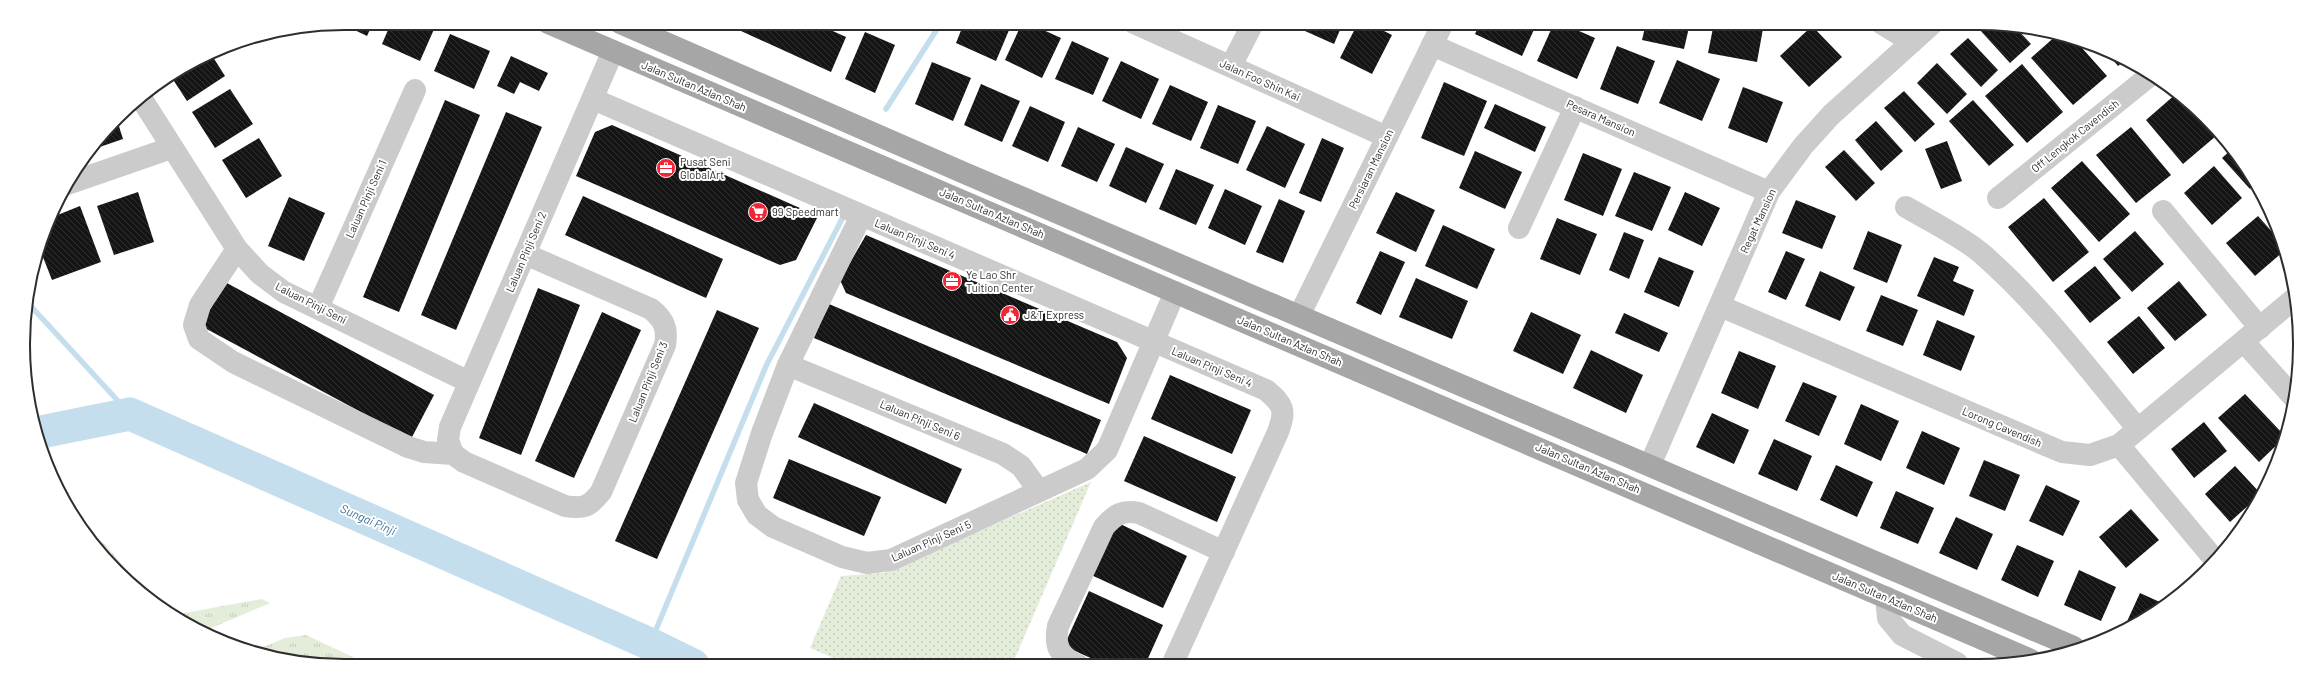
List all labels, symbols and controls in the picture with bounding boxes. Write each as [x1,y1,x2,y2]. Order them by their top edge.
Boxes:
street label: Jalan Foo Shin Kai [1218,56,1303,103]
street label: Jalan Sultan Azlan Shah [640,58,749,114]
street label: Off Lengkok Cavendish [2028,96,2121,175]
street label: Pesara Mansion [1565,97,1638,139]
street label: Persiaran Mansion [1346,127,1395,211]
place label: Pusat Seni GlobalArt [680,155,731,181]
office icon: Pusat Seni GlobalArt [655,157,677,179]
street label: Laluan Pinji Seni 1 [343,158,389,240]
street label: Jalan Sultan Azlan Shah [938,185,1047,241]
street label: Regat Mansion [1737,186,1778,255]
supermarket icon: 99 Speedmart [747,201,769,223]
place label: 99 Speedmart [772,205,839,218]
street label: Laluan Pinji Seni 2 [503,210,548,294]
street label: Laluan Pinji Seni 4 [873,216,957,261]
place label: Ye Lao Shr Tuition Center [966,268,1034,294]
office icon: Ye Lao Shr Tuition Center [941,270,963,292]
street label: Laluan Pinji Seni [274,279,349,326]
public building icon: J&T Express [999,304,1021,326]
place label: J&T Express [1024,308,1084,321]
street label: Jalan Sultan Azlan Shah [1236,313,1345,369]
street label: Laluan Pinji Seni 3 [625,340,670,424]
street label: Laluan Pinji Seni 4 [1170,344,1254,389]
street label: Laluan Pinji Seni 6 [878,397,963,442]
street label: Lorong Cavendish [1960,404,2044,449]
street label: Jalan Sultan Azlan Shah [1534,440,1643,496]
water label: Sungai Pinji [339,501,398,538]
street label: Laluan Pinji Seni 5 [889,517,973,564]
street label: Jalan Sultan Azlan Shah [1831,569,1940,625]

